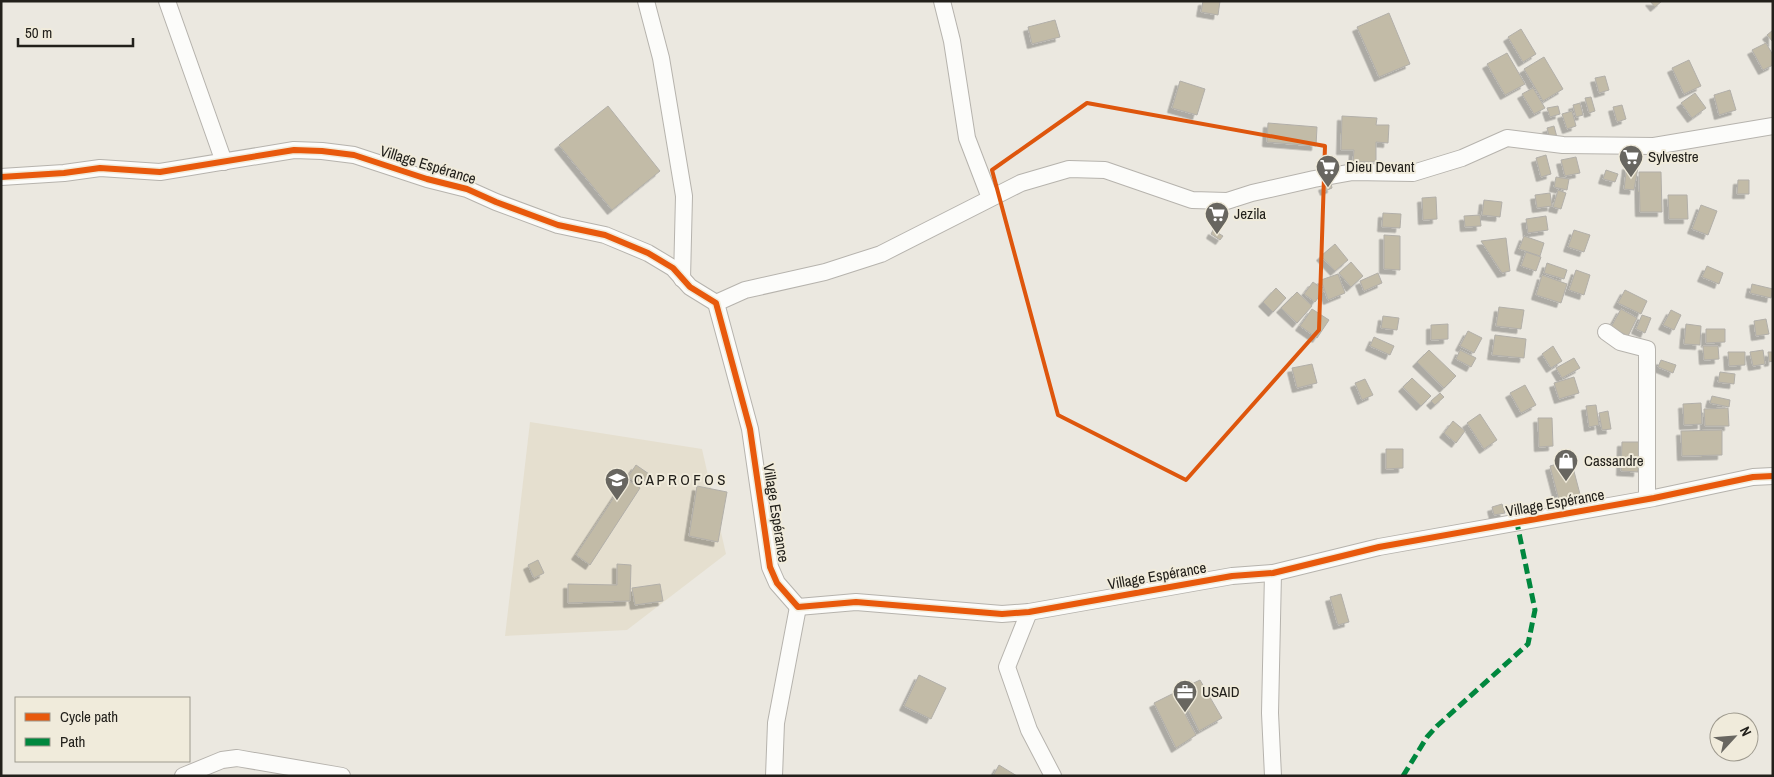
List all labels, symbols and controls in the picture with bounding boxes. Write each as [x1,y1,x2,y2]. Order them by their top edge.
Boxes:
scale bar [18,15,132,47]
text: 50 m [25,22,52,43]
street label: Village Espérance [377,140,479,189]
supermarket icon: Sylvestre [1618,144,1644,178]
place label: Sylvestre [1648,146,1699,167]
supermarket icon: Dieu Devant [1315,154,1341,188]
place label: Dieu Devant [1346,156,1415,177]
supermarket icon: Jezila [1204,201,1230,235]
place label: Jezila [1234,203,1266,224]
shop icon: Cassandre [1553,448,1579,482]
place label: Cassandre [1584,450,1644,471]
street label: Village Espérance [758,462,795,564]
school or university icon: C A P R O F O S [604,467,630,501]
place label: C A P R O F O S [634,469,725,490]
street label: Village Espérance [1504,483,1606,521]
street label: Village Espérance [1106,556,1208,594]
office icon: USAID [1172,679,1198,713]
place label: USAID [1202,681,1240,702]
legend [15,697,190,762]
text: Cycle path [60,706,118,727]
north arrow [1709,712,1759,762]
text: N [1736,724,1756,739]
text: Path [60,731,85,752]

